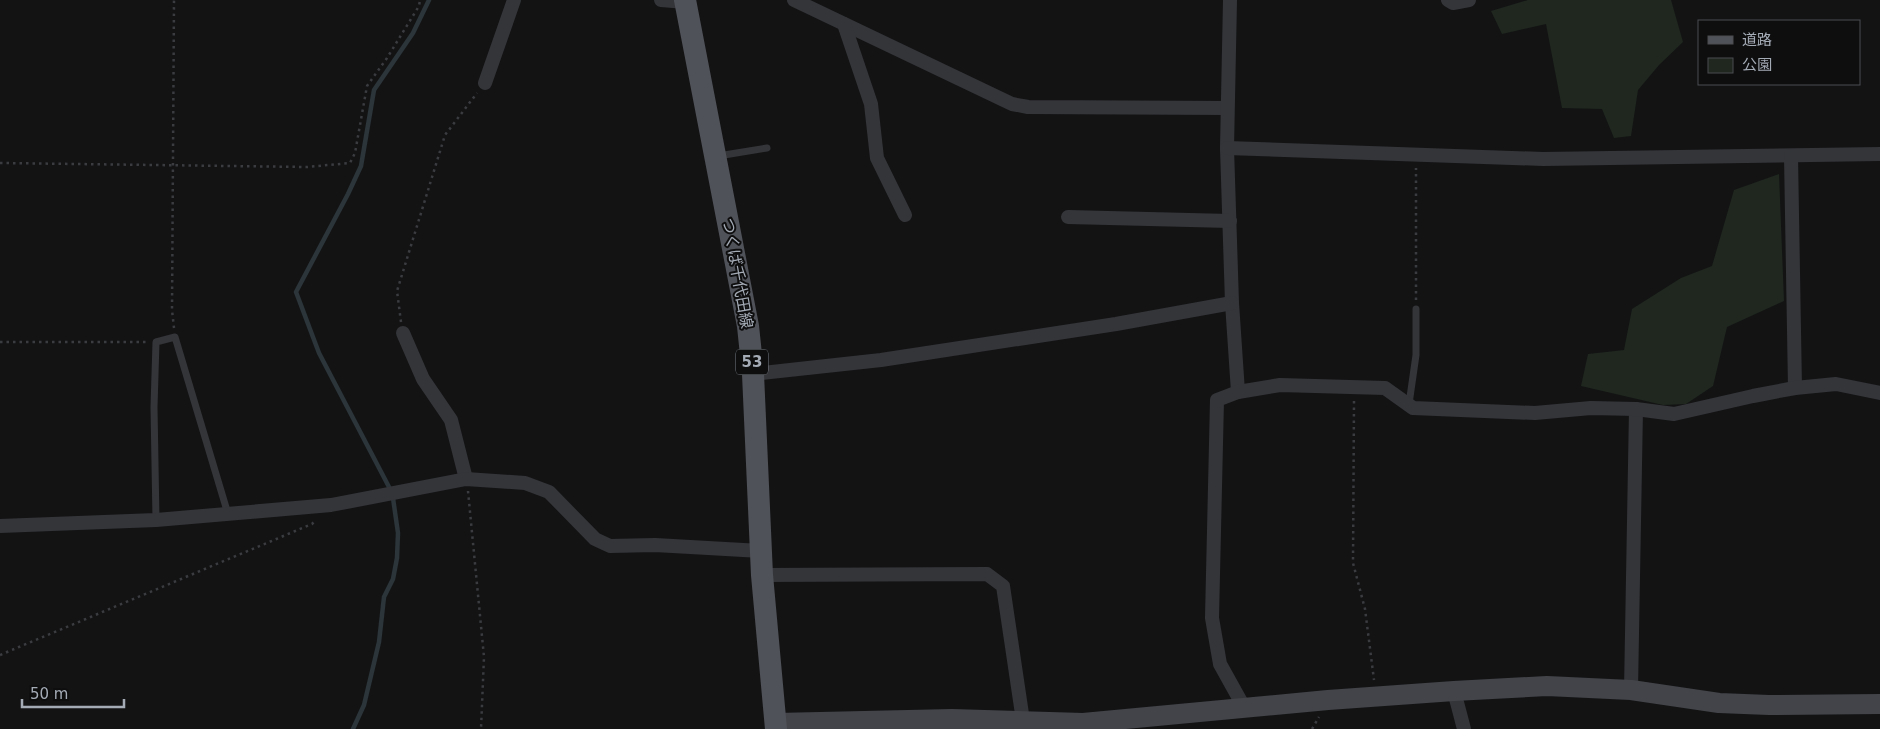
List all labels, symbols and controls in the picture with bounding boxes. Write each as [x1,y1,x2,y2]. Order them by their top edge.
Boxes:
legend [1698,20,1860,85]
text: 道路 [1742,31,1772,49]
text: 公園 [1742,56,1772,74]
street label: つくば千代田線 [718,216,757,330]
road number: 53 [736,350,768,374]
scale bar [22,676,125,708]
text: 50 m [30,685,68,703]

